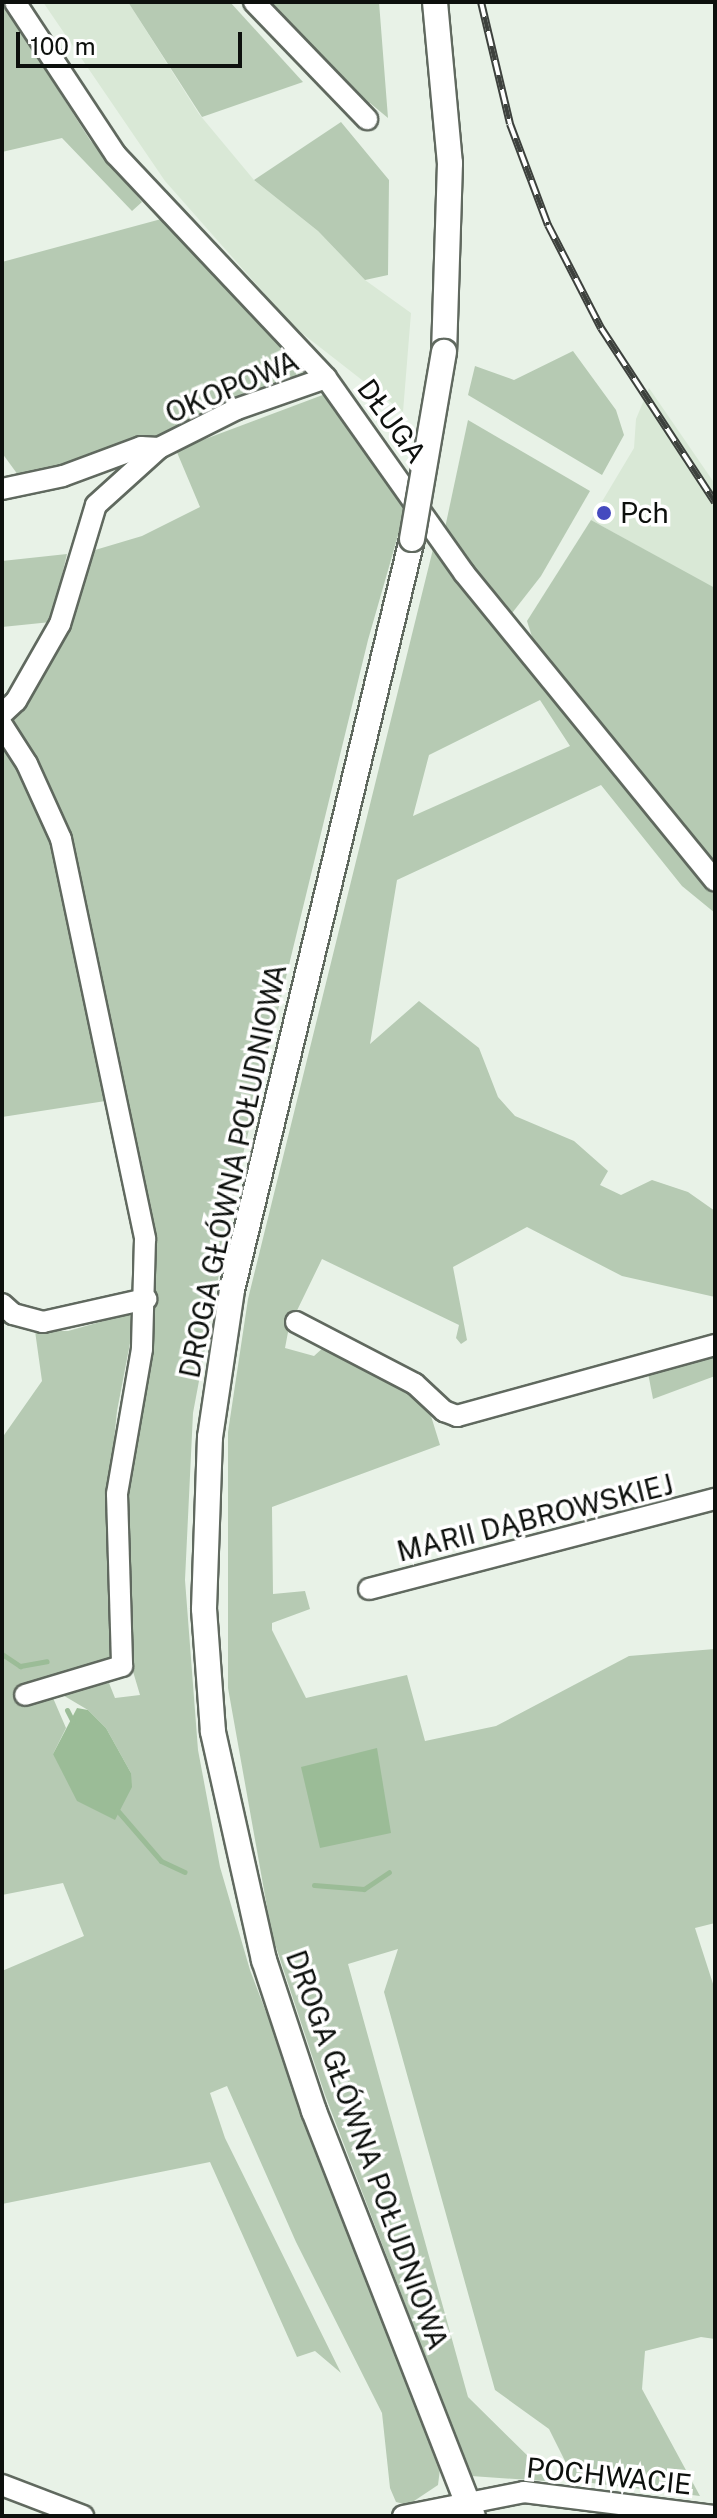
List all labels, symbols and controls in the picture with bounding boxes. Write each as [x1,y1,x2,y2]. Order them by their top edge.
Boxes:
scale bar [20,16,246,66]
text: 100 m [30,32,96,60]
street label: OKOPOWA [160,344,304,430]
street label: DŁUGA [350,373,434,469]
place label: Pch [620,496,669,530]
marker: Pch [595,504,613,522]
street label: DROGA GŁÓWNA POŁUDNIOWA [173,961,293,1381]
street label: MARII DĄBROWSKIEJ [394,1467,676,1569]
street label: DROGA GŁÓWNA POŁUDNIOWA [279,1946,455,2354]
street label: POCHWACIE [525,2451,693,2501]

